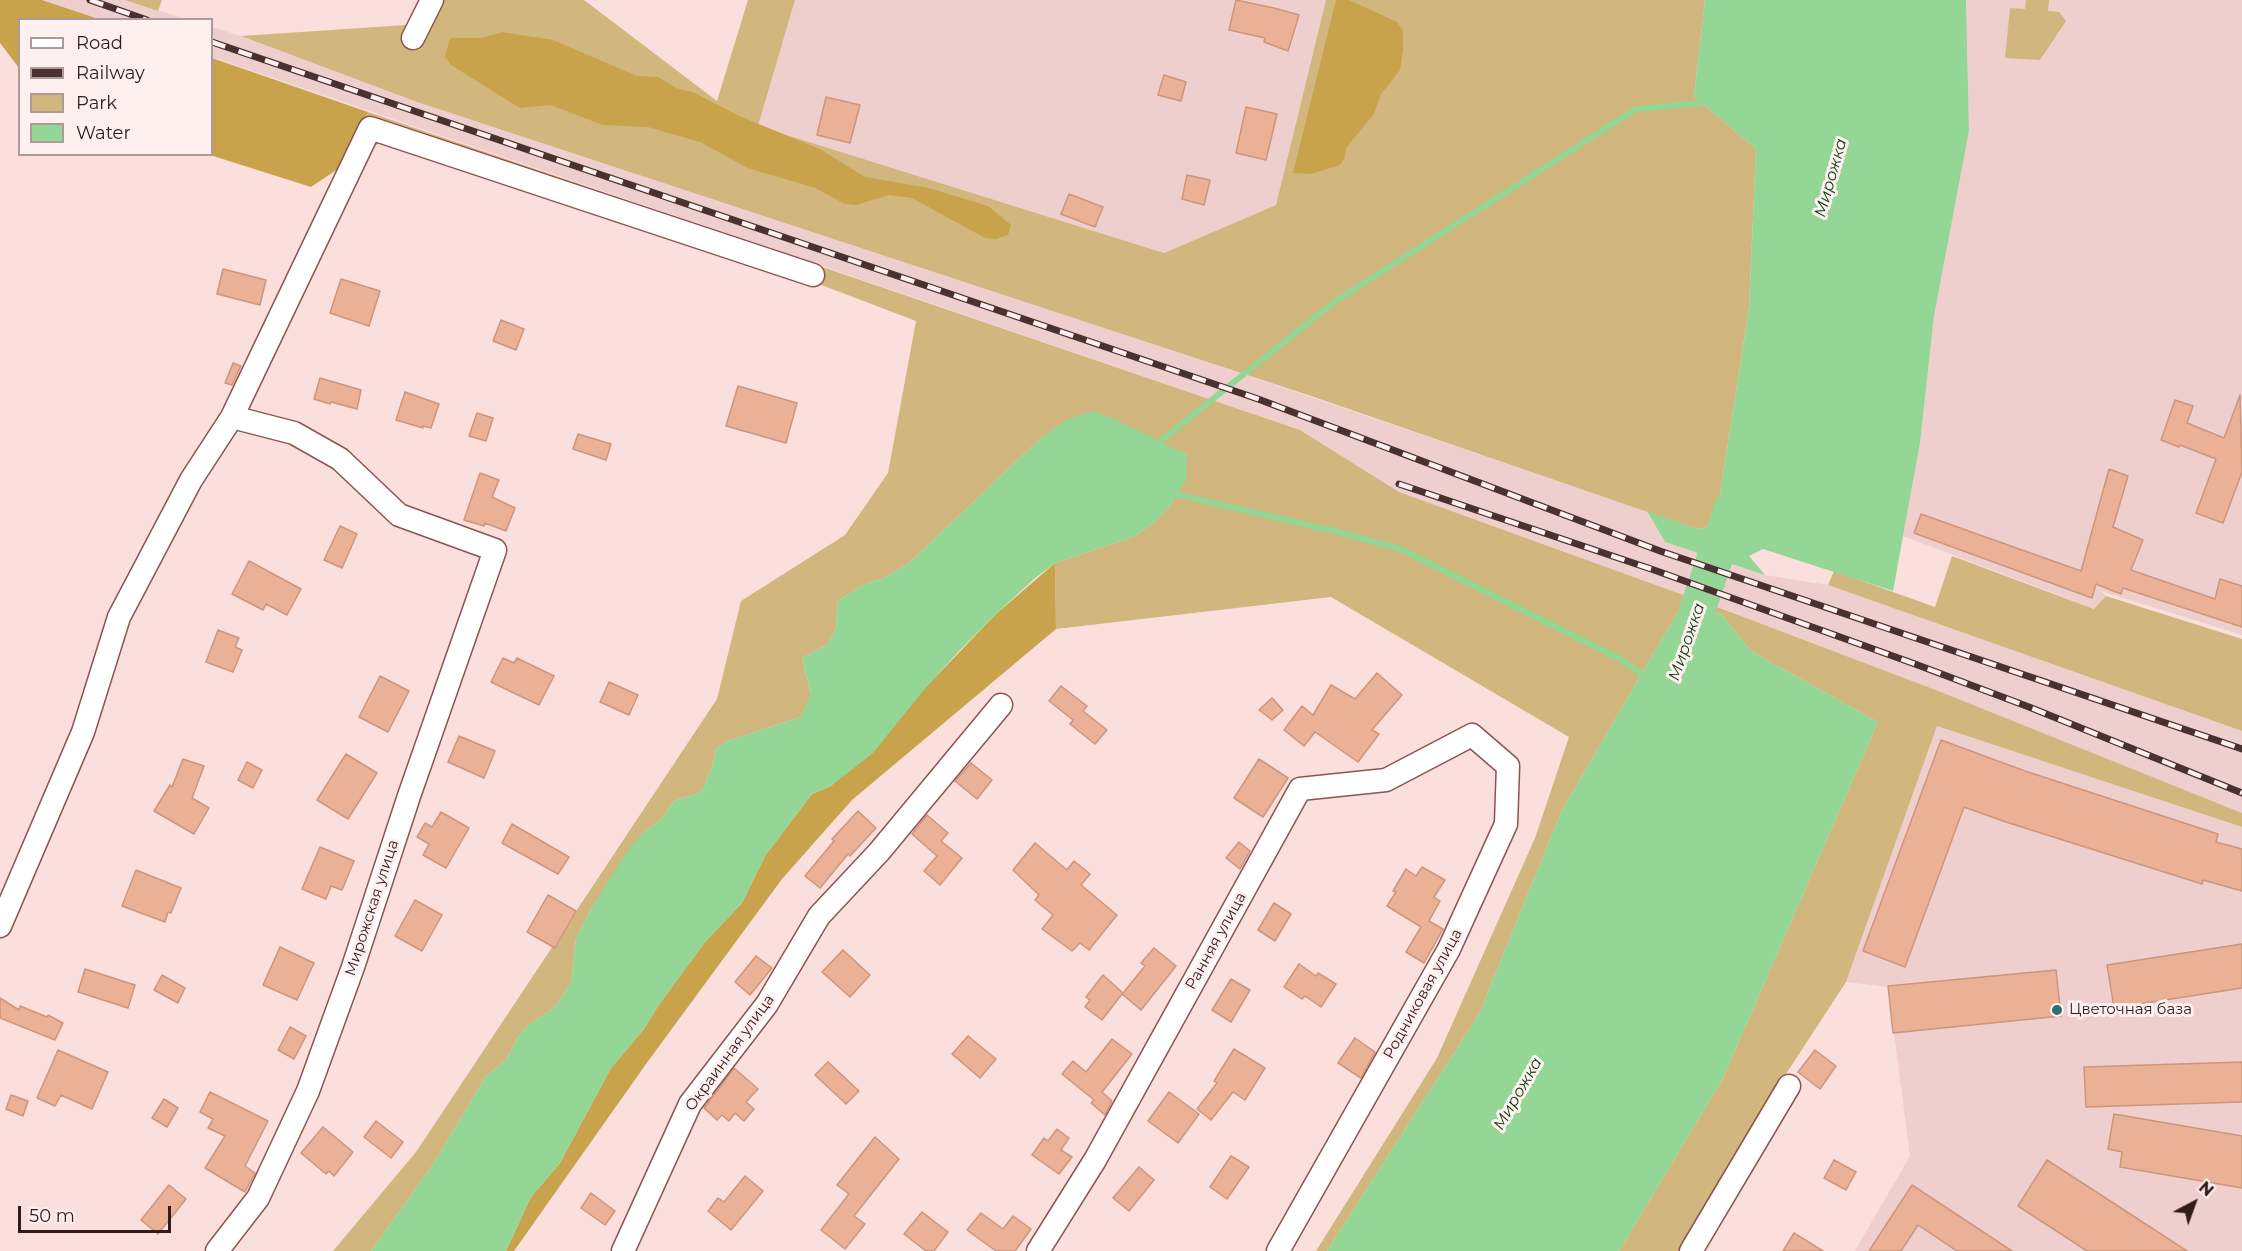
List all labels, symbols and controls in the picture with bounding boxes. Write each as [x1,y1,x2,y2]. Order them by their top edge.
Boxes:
legend [18,18,213,156]
text: Road [76,32,123,54]
text: Railway [76,62,145,84]
text: Park [76,92,117,114]
text: Water [76,122,131,144]
water label: Мирожка [1811,137,1851,219]
water label: Мирожка [1665,601,1709,683]
street label: Мирожская улица [341,838,403,978]
street label: Ранняя улица [1182,889,1250,993]
street label: Родниковая улица [1380,926,1466,1062]
street label: Окраинная улица [682,991,778,1115]
place label: Цветочная база [2069,1001,2192,1019]
marker: Цветочная база [2050,1003,2064,1017]
water label: Мирожка [1490,1054,1546,1134]
north arrow [2164,1173,2224,1233]
text: N [2195,1178,2217,1200]
scale bar [21,1194,174,1232]
text: 50 m [29,1205,75,1227]

